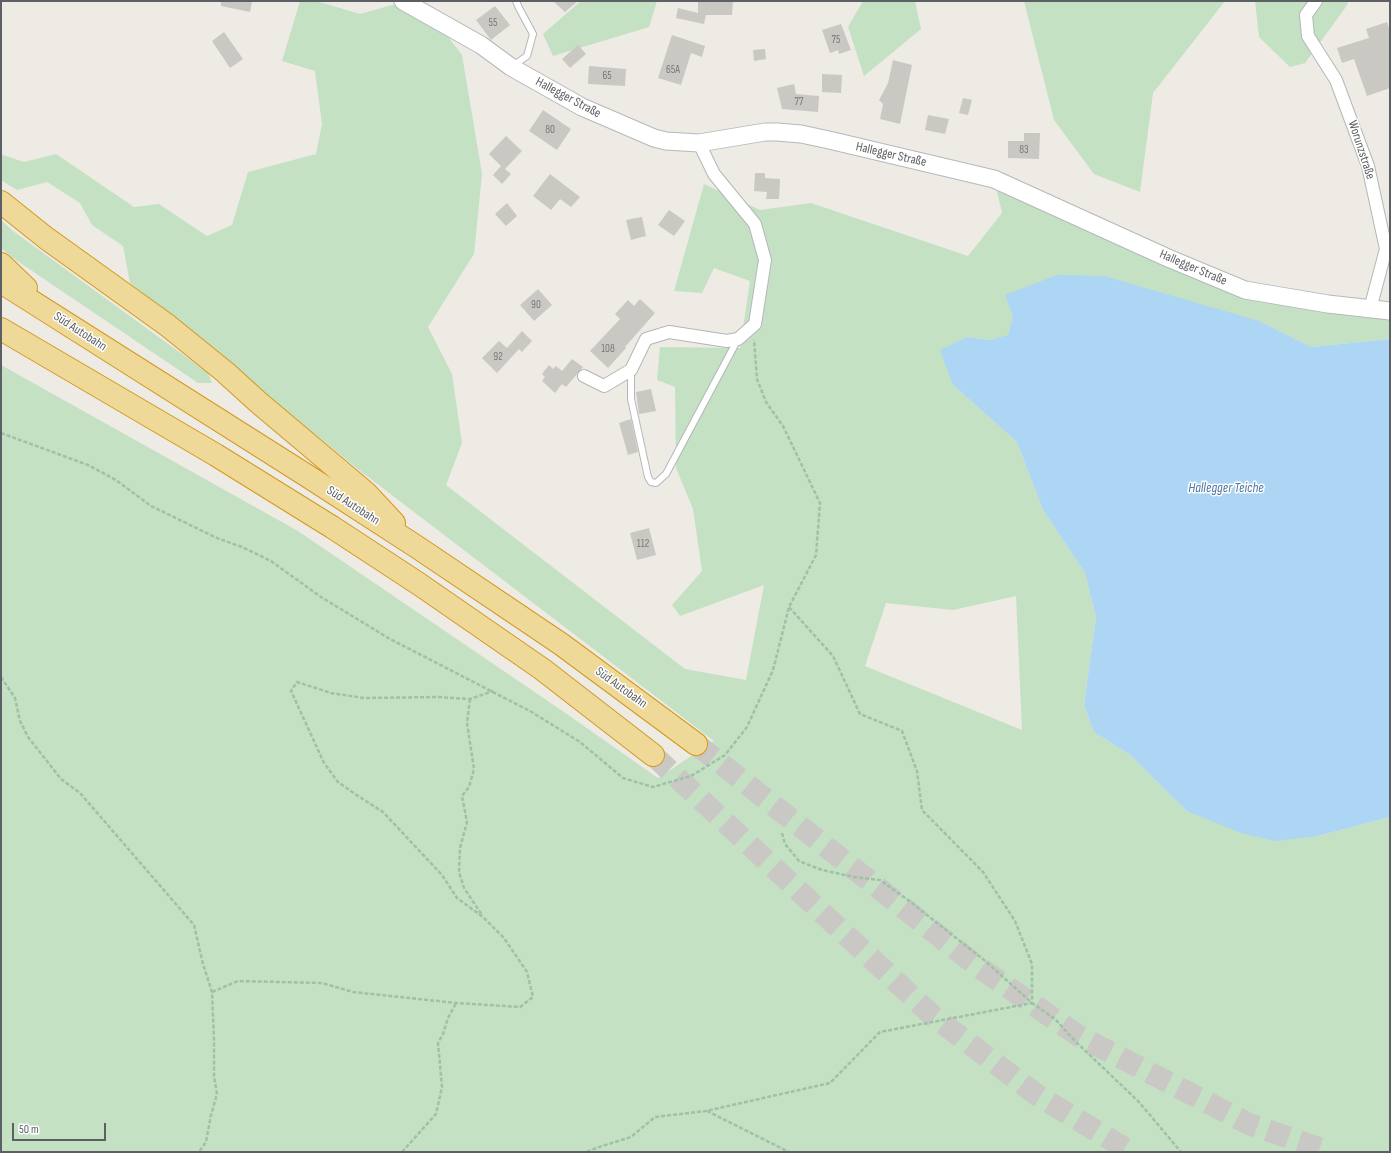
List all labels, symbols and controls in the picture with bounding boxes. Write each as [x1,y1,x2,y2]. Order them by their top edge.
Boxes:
house number: 55 [489,16,497,30]
house number: 75 [832,33,840,47]
house number: 65A [666,63,680,77]
house number: 65 [602,69,612,83]
street label: Hallegger Straße [533,74,603,122]
house number: 77 [795,95,803,109]
street label: Worunzstraße [1344,119,1378,181]
house number: 80 [545,123,555,137]
street label: Hallegger Straße [854,139,928,171]
house number: 83 [1019,143,1029,157]
street label: Hallegger Straße [1157,247,1229,289]
house number: 90 [531,298,541,312]
street label: Süd Autobahn [50,309,110,355]
house number: 108 [601,342,615,356]
house number: 92 [493,350,503,364]
water label: Hallegger Teiche [1188,480,1264,496]
street label: Süd Autobahn [323,483,383,529]
house number: 112 [637,537,649,551]
street label: Süd Autobahn [592,664,650,712]
scale bar [14,1115,108,1141]
text: 50 m [19,1122,39,1137]

